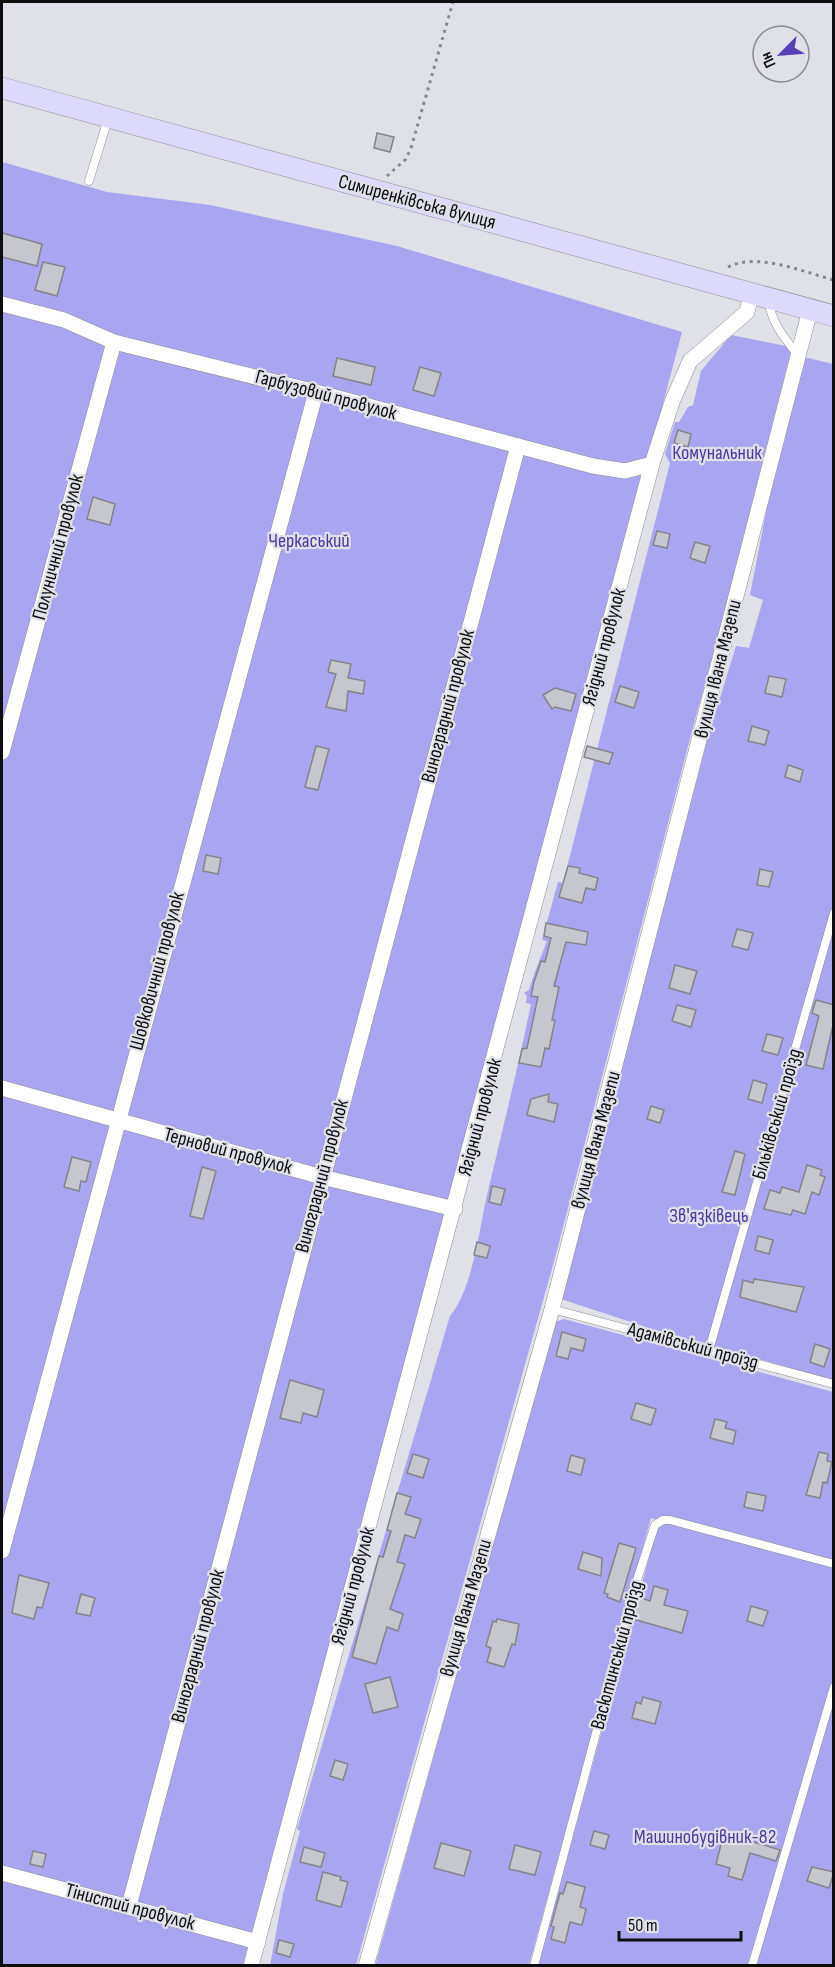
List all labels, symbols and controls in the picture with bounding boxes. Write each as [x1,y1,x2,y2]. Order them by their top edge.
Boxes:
north arrow [751,24,811,84]
text: Пн [757,49,781,71]
street label: Симиренківська вулиця [336,169,498,235]
street label: Гарбузовий провулок [253,365,400,426]
park label: Комунальник [672,441,762,465]
street label: Полуничний провулок [27,471,89,623]
park label: Черкаський [268,529,350,553]
street label: Ягідний провулок [577,585,631,708]
street label: вулиця Івана Мазепи [689,597,747,741]
street label: Виноградний провулок [416,626,480,785]
street label: Шовковичний провулок [124,889,190,1053]
street label: Більківський проїзд [747,1046,807,1182]
street label: Ягідний провулок [453,1055,507,1178]
street label: вулиця Івана Мазепи [566,1068,626,1212]
street label: Виноградний провулок [290,1096,354,1255]
street label: Терновий провулок [161,1122,295,1180]
park label: Зв'язківець [669,1204,749,1228]
street label: Адамівський проїзд [624,1317,761,1375]
street label: Ягідний провулок [326,1524,380,1647]
street label: вулиця Івана Мазепи [435,1537,497,1679]
street label: Виноградний провулок [166,1566,230,1725]
street label: Васютинський проїзд [586,1578,648,1732]
park label: Машинобудівник-82 [634,1825,776,1849]
street label: Тінистий провулок [63,1878,198,1936]
scale bar [619,1904,740,1942]
text: 50 m [628,1915,658,1936]

